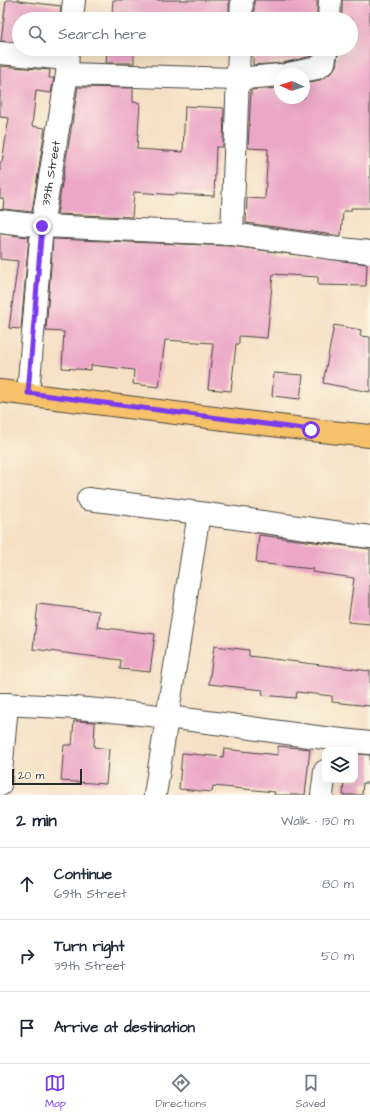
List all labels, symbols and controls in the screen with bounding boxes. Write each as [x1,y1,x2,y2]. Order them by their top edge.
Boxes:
search box [12,12,358,56]
icon: search [26,23,48,45]
text: Search here [58,24,147,45]
north arrow [274,68,310,104]
street label: 39th Street [37,139,65,207]
route end [33,217,51,235]
route start [302,421,320,439]
map controls [322,747,358,783]
button: layers [322,747,358,783]
scale bar [12,767,82,786]
text: 20 m [18,768,44,783]
text: 2 min [16,809,57,833]
text: Walk · 130 m [281,812,354,830]
text: Continue [54,864,112,885]
icon: ahead [16,873,38,895]
text: 80 m [322,875,354,893]
text: 69th Street [54,885,127,903]
text: Turn right [54,936,125,957]
icon: right [16,945,38,967]
text: 50 m [321,947,354,965]
text: 39th Street [54,957,125,975]
icon: arrive [16,1017,38,1039]
text: Arrive at destination [54,1017,195,1038]
tab: Map [44,1072,66,1111]
tab: Directions [155,1072,207,1111]
tab: Saved [296,1072,326,1111]

